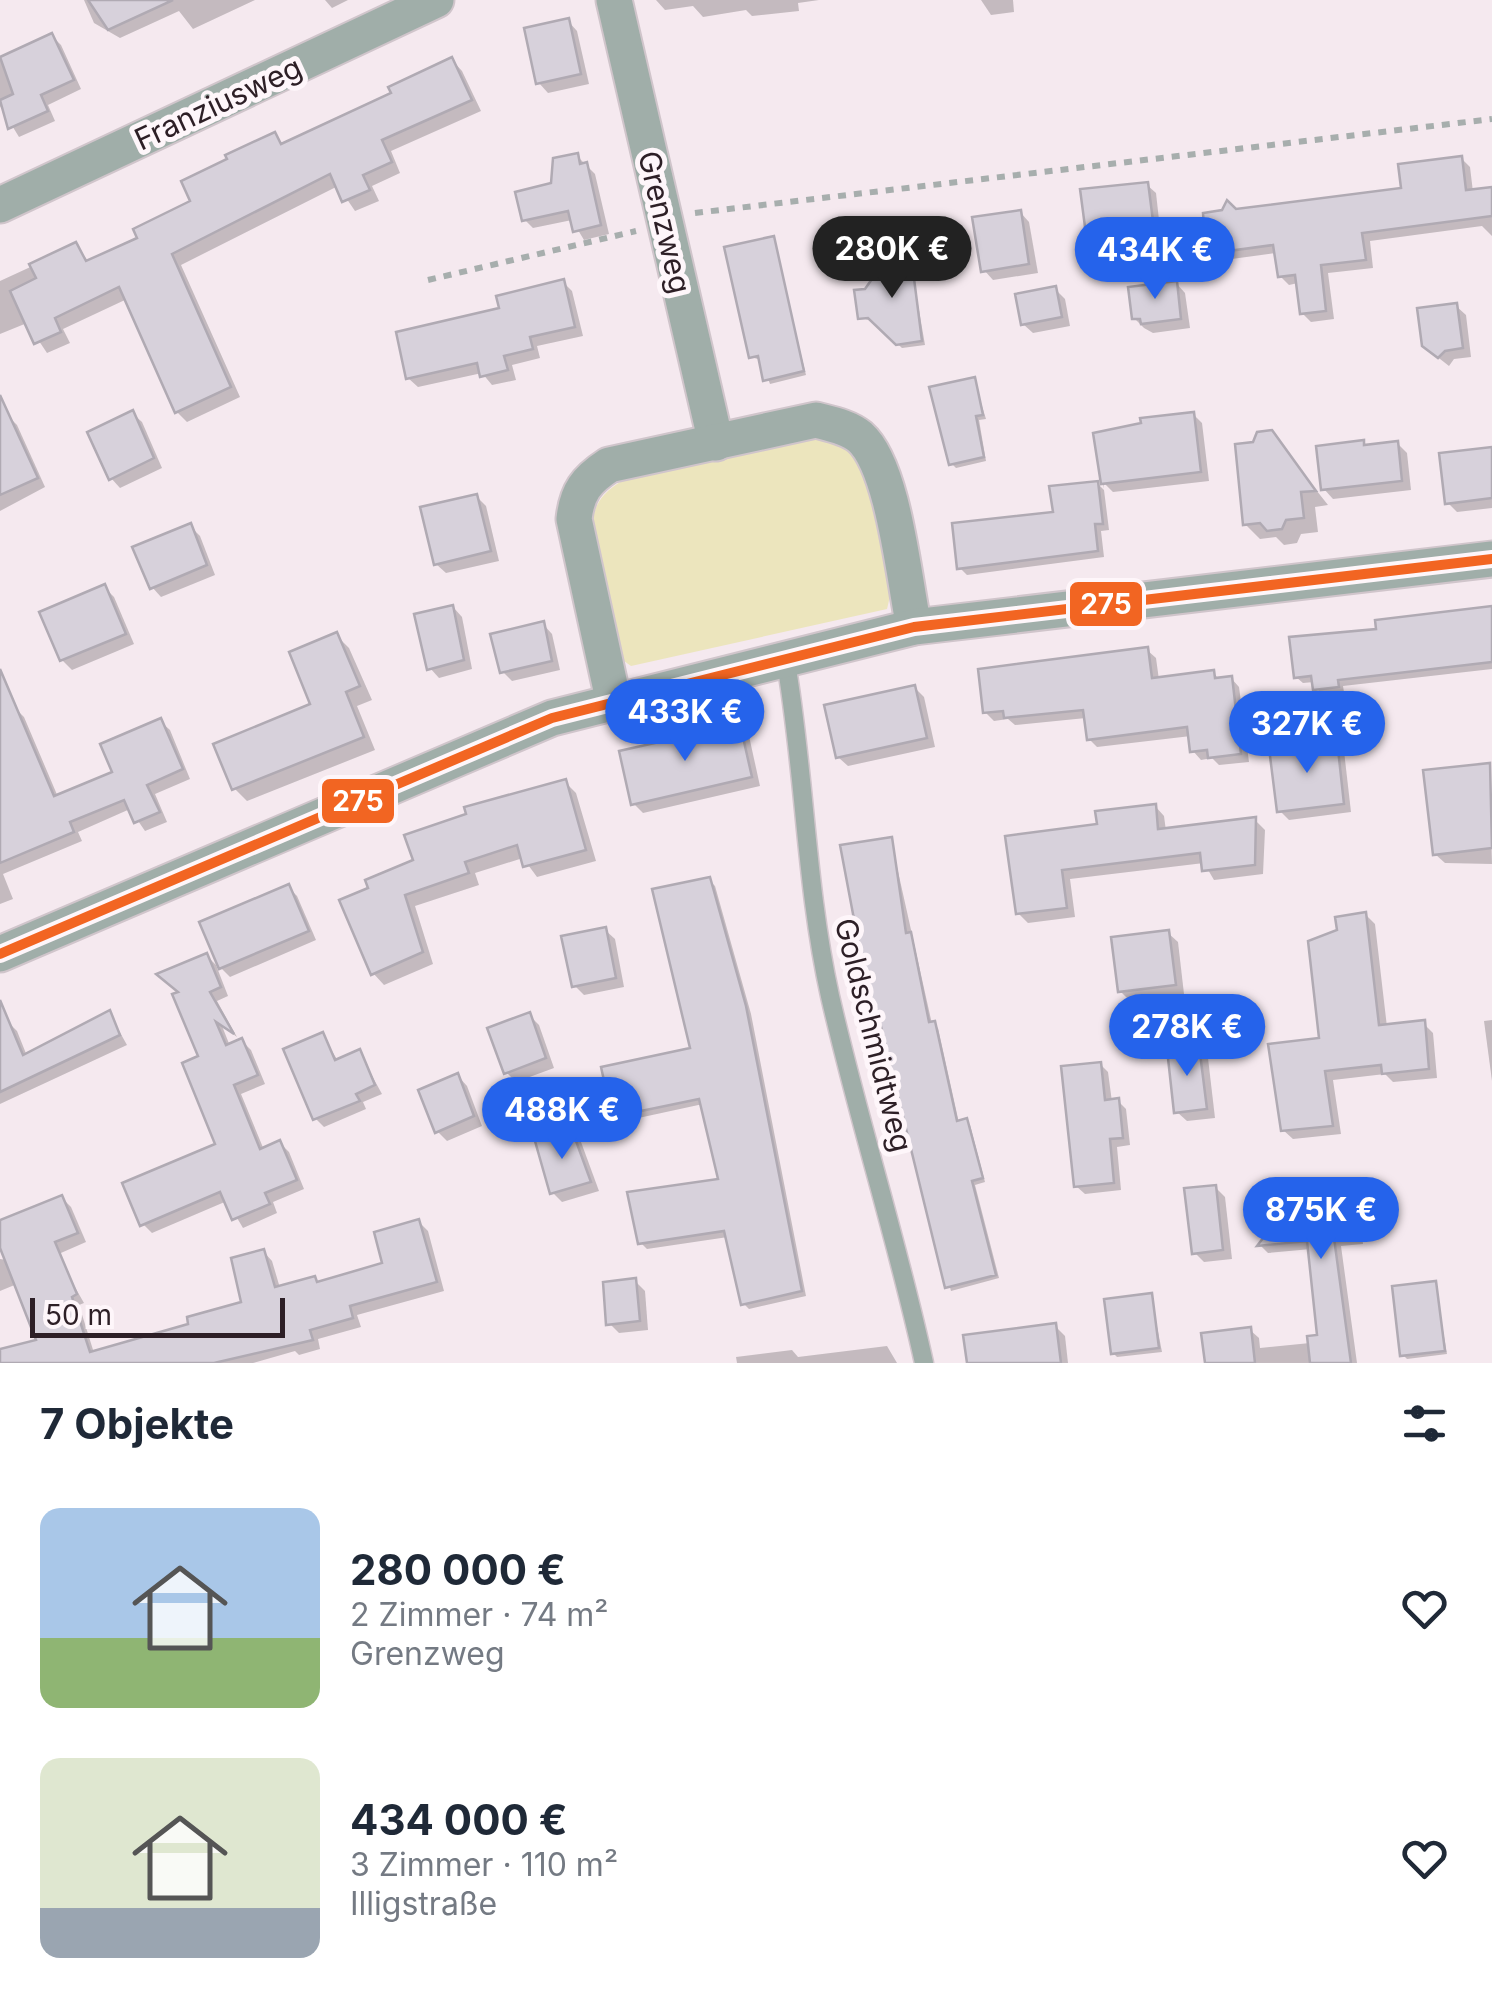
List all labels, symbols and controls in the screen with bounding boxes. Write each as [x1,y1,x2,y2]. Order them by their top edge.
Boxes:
street label: Franziusweg [129,49,307,157]
street label: Grenzweg [631,147,699,297]
pin: 280K € [811,216,973,301]
pin: 434K € [1074,217,1236,302]
text: 280K € [834,229,950,268]
text: 434K € [1097,230,1213,269]
line badge: 275 [1068,580,1144,628]
text: 275 [1080,587,1132,621]
pin: 433K € [604,679,766,764]
pin: 327K € [1226,691,1388,776]
text: 433K € [627,692,743,731]
text: 327K € [1251,704,1363,743]
line badge: 275 [320,777,396,825]
text: 275 [332,784,384,818]
street label: Goldschmidtweg [828,915,920,1155]
pin: 278K € [1106,994,1268,1079]
text: 278K € [1131,1007,1243,1046]
pin: 488K € [481,1077,643,1162]
text: 488K € [504,1090,620,1129]
pin: 875K € [1240,1177,1402,1262]
text: 875K € [1265,1190,1377,1229]
scale bar [30,1293,285,1338]
text: 50 m [45,1298,112,1332]
icon: filters [1397,1396,1452,1451]
text: 7 Objekte [40,1398,234,1449]
text: 280 000 € [350,1544,566,1595]
icon: home [120,1548,240,1668]
icon: heart [1397,1581,1452,1636]
text: 2 Zimmer · 74 m² [350,1595,608,1634]
text: Grenzweg [350,1634,505,1673]
text: 434 000 € [350,1794,568,1845]
icon: home [120,1798,240,1918]
icon: heart [1397,1831,1452,1886]
text: 3 Zimmer · 110 m² [350,1845,618,1884]
text: Illigstraße [350,1884,497,1923]

